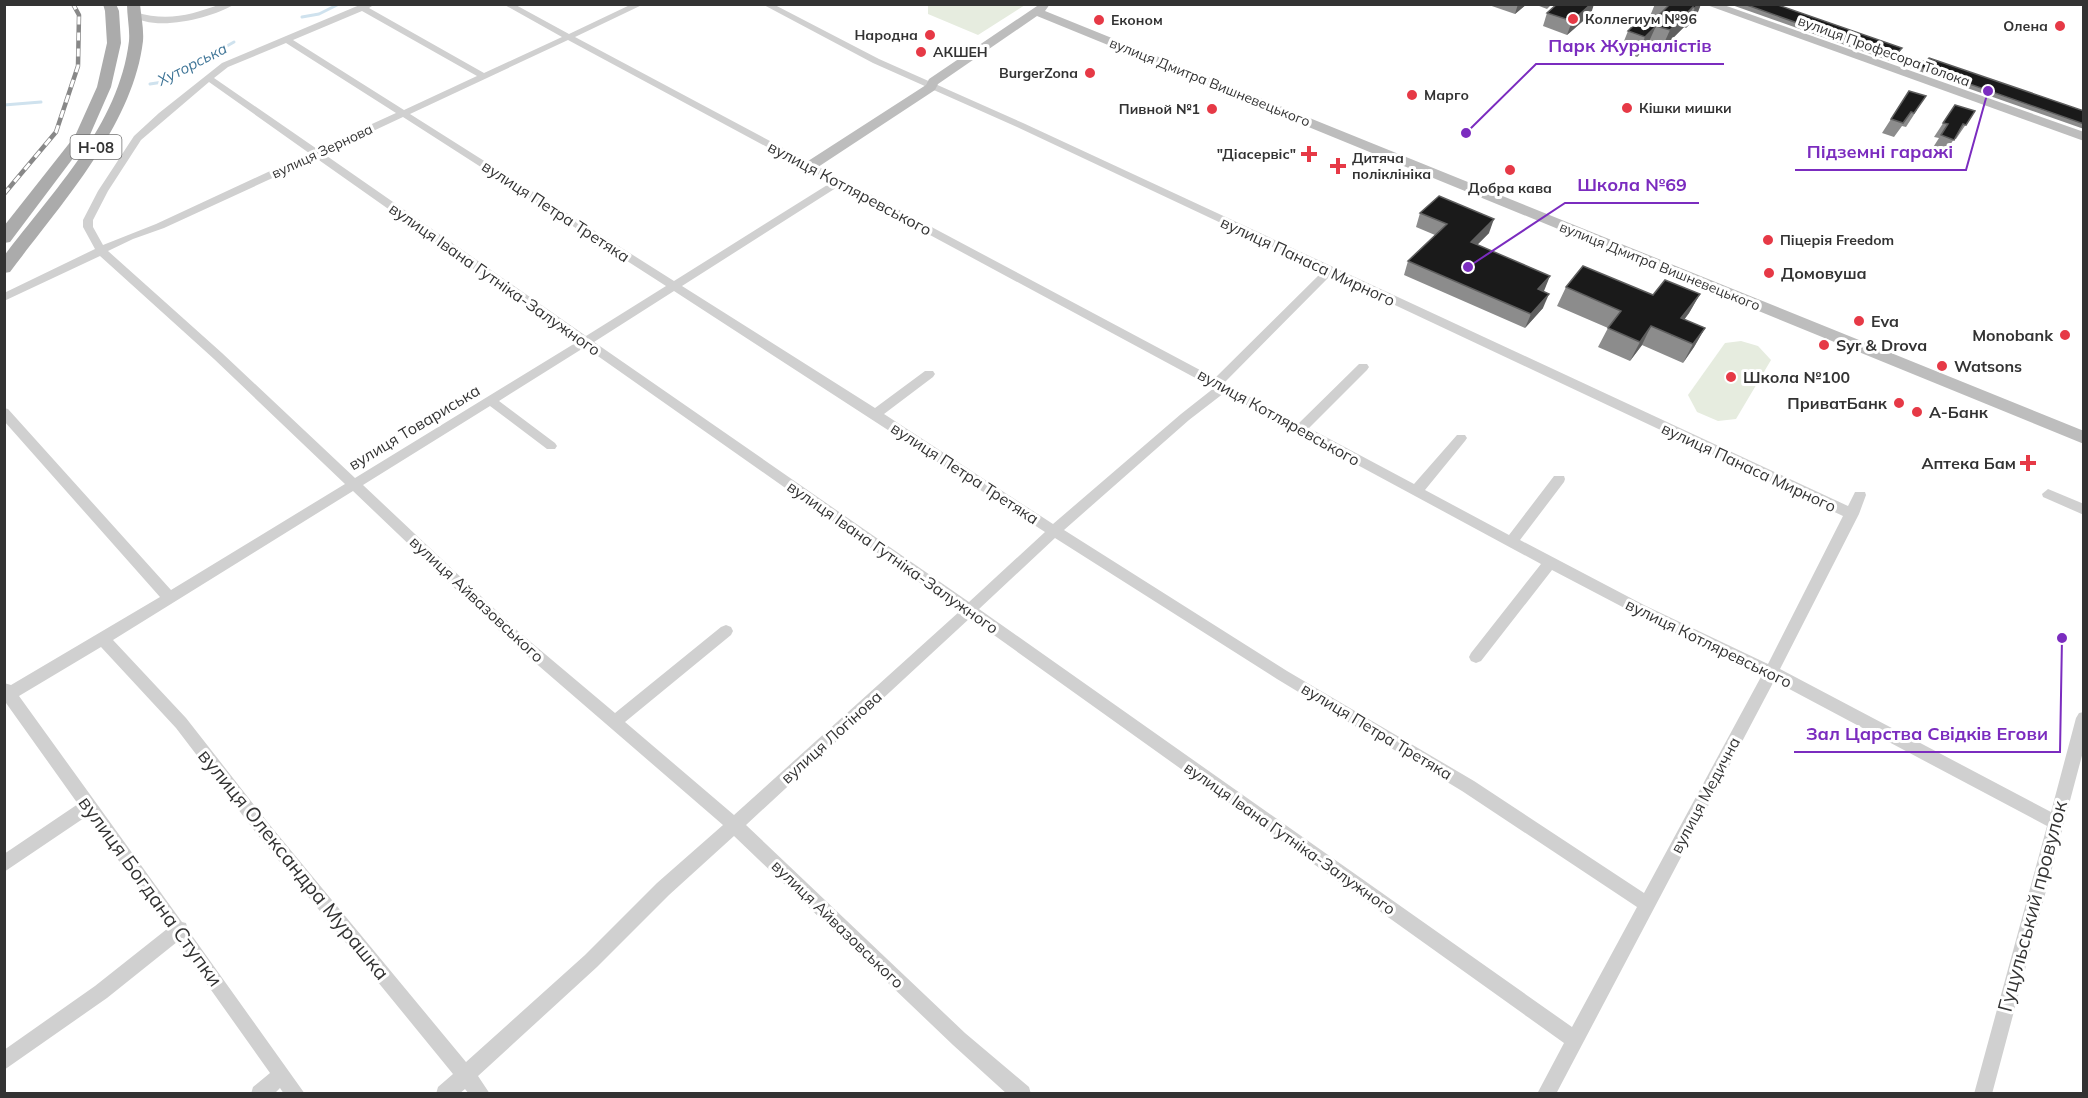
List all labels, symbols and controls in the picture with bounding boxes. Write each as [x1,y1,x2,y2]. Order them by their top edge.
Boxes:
place label: Коллегиум №96 [1585,10,1697,28]
place label: Економ [1111,11,1163,29]
street label: вулиця Професора Толока [1796,11,1972,91]
marker: Коллегиум №96 [1566,12,1580,26]
marker: Економ [1092,13,1106,27]
place label: Олена [2003,17,2048,35]
marker: Олена [2053,19,2067,33]
place label: Народна [855,26,918,44]
marker: Народна [923,28,937,42]
callout: Парк Журналістів [1536,28,1724,64]
street label: вулиця Дмитра Вишневецького [1107,33,1313,131]
text: Парк Журналістів [1548,34,1712,57]
water label: Хуторська [153,38,230,90]
place label: АКШЕН [933,43,988,61]
marker: АКШЕН [914,45,928,59]
place label: BurgerZona [999,64,1078,82]
marker: BurgerZona [1083,66,1097,80]
place label: Марго [1424,86,1469,104]
marker: Марго [1405,88,1419,102]
place label: Кішки мишки [1639,99,1732,117]
place label: Пивной №1 [1119,100,1200,118]
marker: Кішки мишки [1620,101,1634,115]
marker: Пивной №1 [1205,102,1219,116]
street label: вулиця Зернова [268,120,376,182]
callout: Підземні гаражі [1795,134,1966,170]
road number: Н-08 [70,135,122,159]
street label: вулиця Котляревського [765,136,935,240]
text: Підземні гаражі [1807,140,1953,163]
place label: "Діасервіс" [1217,145,1296,163]
marker: "Діасервіс" [1300,145,1318,163]
place label: Дитяча поліклініка [1352,149,1431,183]
street label: вулиця Петра Третяка [478,156,634,266]
marker: Дитяча поліклініка [1329,157,1347,175]
marker: Добра кава [1503,163,1517,177]
callout: Школа №69 [1565,167,1699,203]
text: Школа №69 [1577,173,1687,196]
place label: Добра кава [1468,179,1552,197]
street label: вулиця Івана Гутніка-Залужного [385,198,605,360]
street label: вулиця Панаса Мирного [1217,212,1399,310]
street label: вулиця Дмитра Вишневецького [1557,217,1763,315]
place label: Піцерія Freedom [1780,231,1894,249]
marker: Піцерія Freedom [1761,233,1775,247]
place label: Домовуша [1781,263,1867,283]
marker: Домовуша [1762,266,1776,280]
place label: Eva [1871,311,1899,331]
marker: Eva [1852,314,1866,328]
place label: Monobank [1972,325,2054,345]
marker: Monobank [2058,328,2072,342]
place label: Syr & Drova [1836,335,1927,355]
marker: Syr & Drova [1817,338,1831,352]
place label: Watsons [1954,356,2022,376]
marker: Watsons [1935,359,1949,373]
street label: вулиця Котляревського [1194,364,1364,470]
place label: Школа №100 [1743,367,1850,387]
marker: Школа №100 [1724,370,1738,384]
street label: вулиця Товариська [345,380,483,474]
place label: ПриватБанк [1787,393,1888,413]
marker: ПриватБанк [1892,396,1906,410]
place label: А-Банк [1929,402,1989,422]
marker: А-Банк [1910,405,1924,419]
street label: вулиця Петра Третяка [887,418,1043,528]
street label: вулиця Панаса Мирного [1658,418,1840,516]
place label: Аптека Бам [1922,453,2016,473]
marker: Аптека Бам [2021,456,2035,470]
street label: вулиця Івана Гутніка-Залужного [783,476,1003,638]
street label: вулиця Айвазовського [406,532,548,666]
street label: вулиця Котляревського [1623,594,1795,692]
street label: вулиця Петра Третяка [1298,678,1456,784]
street label: вулиця Логінова [776,686,886,788]
callout: Зал Царства Свiдкiв Егови [1794,716,2060,752]
text: Зал Царства Свiдкiв Егови [1806,722,2048,745]
street label: вулиця Медична [1666,733,1744,857]
street label: вулиця Олександра Мурашка [193,743,395,985]
street label: вулиця Івана Гутніка-Залужного [1180,757,1400,919]
street label: вулиця Богдана Ступки [73,791,229,991]
street label: Гуцульський провулок [1992,798,2072,1014]
street label: вулиця Айвазовського [768,856,908,992]

